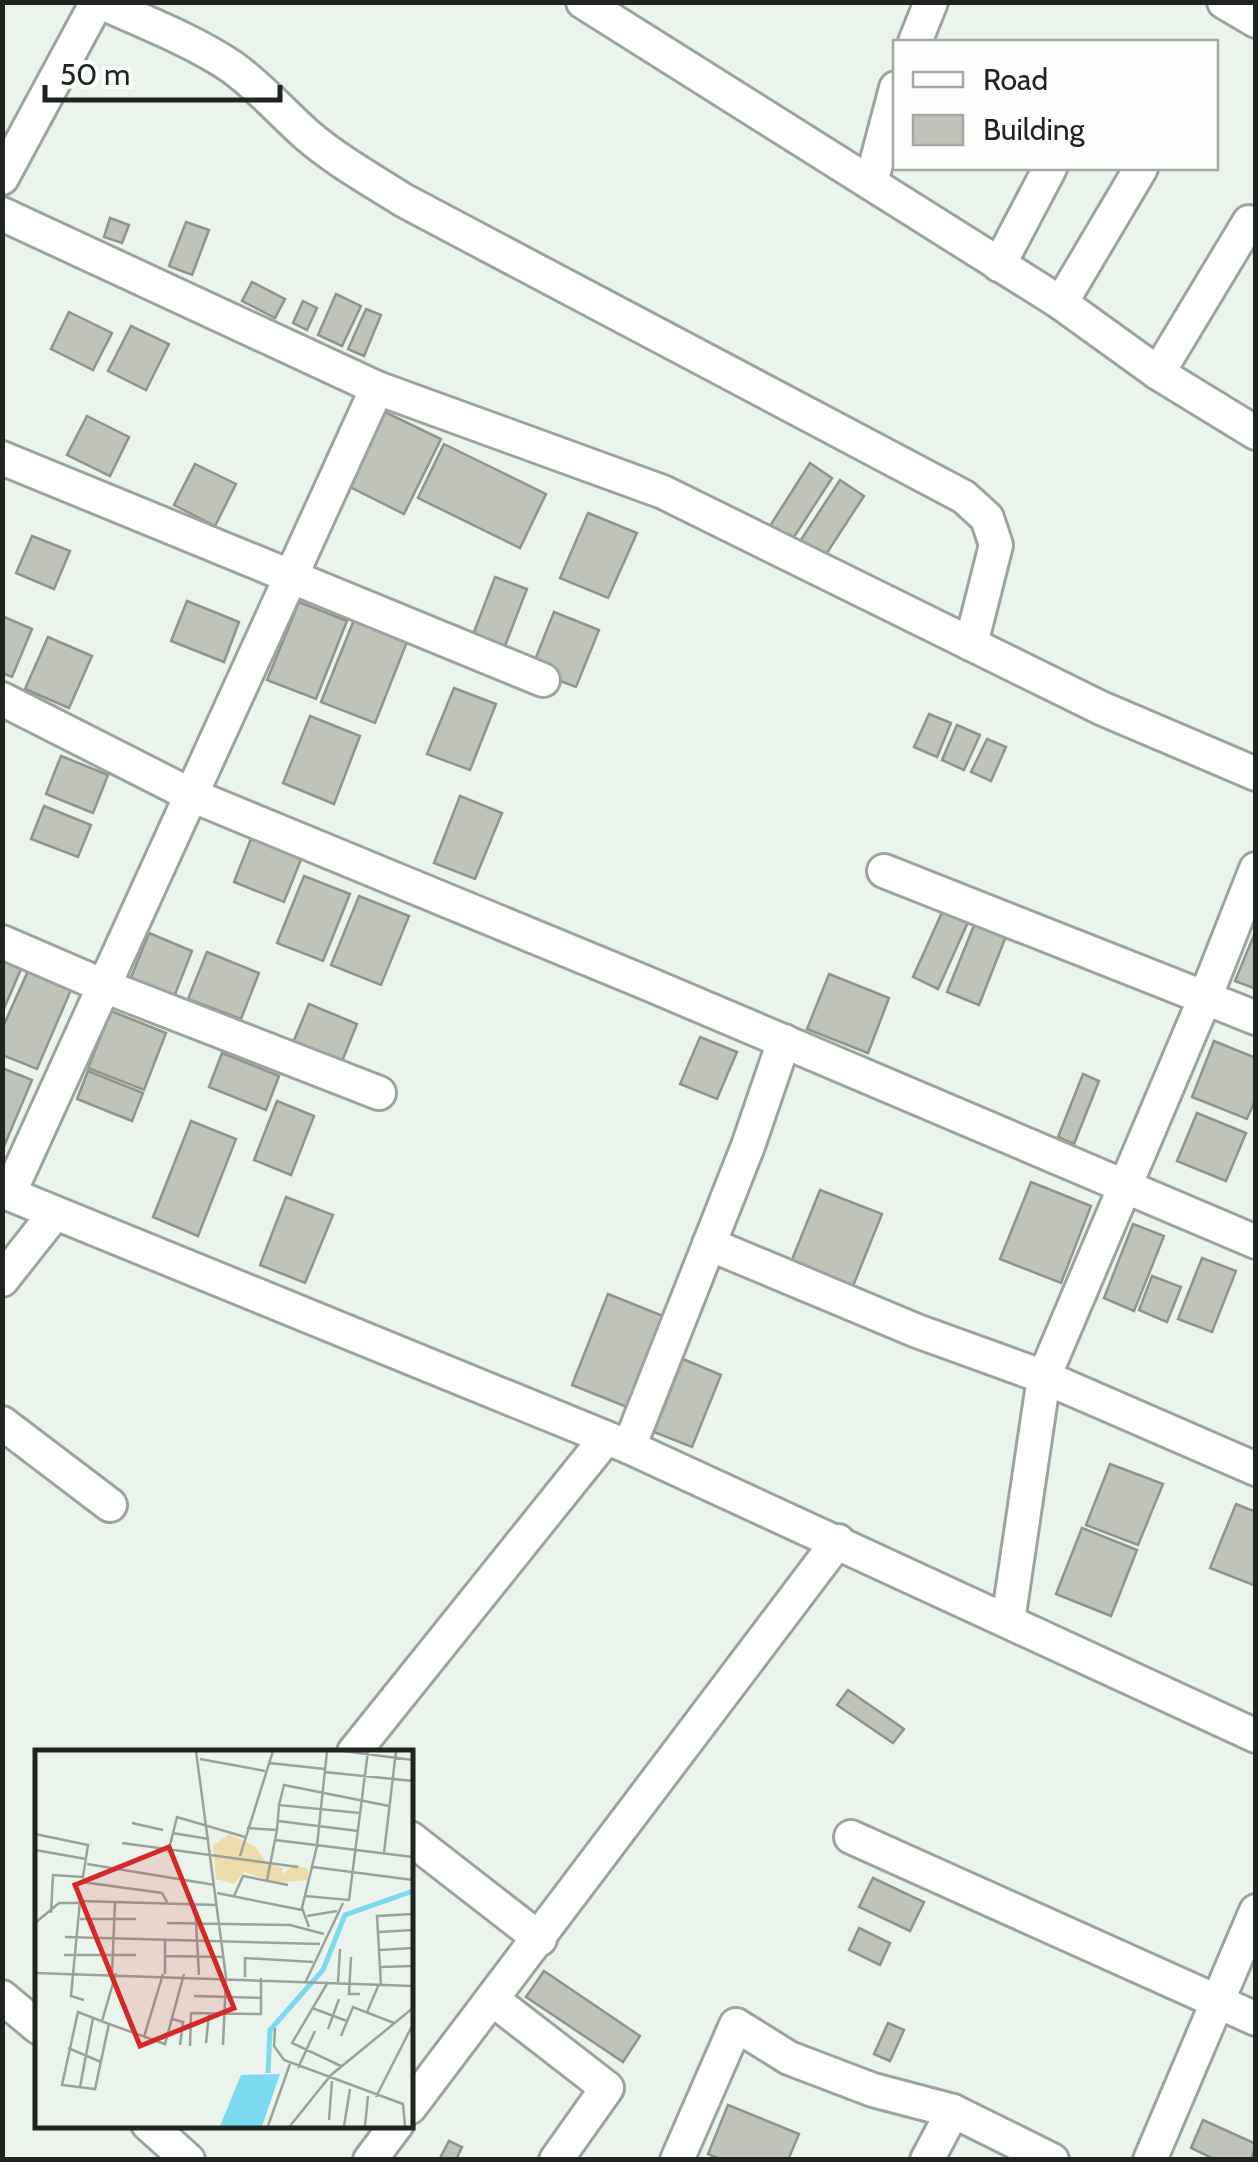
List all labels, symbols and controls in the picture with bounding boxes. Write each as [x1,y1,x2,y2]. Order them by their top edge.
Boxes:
scale bar [45,40,280,102]
legend [893,40,1218,170]
text: 50 m [60,56,130,93]
text: Road [983,61,1048,98]
text: Building [983,111,1086,148]
inset map [35,1750,412,2127]

